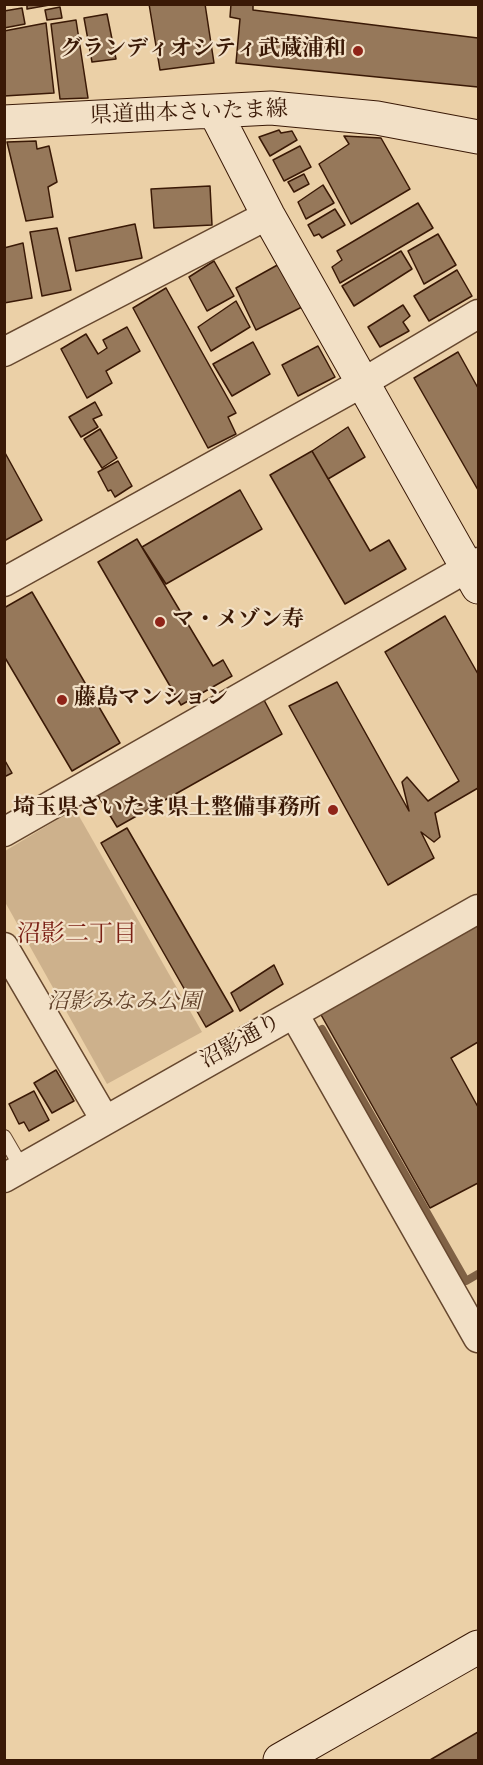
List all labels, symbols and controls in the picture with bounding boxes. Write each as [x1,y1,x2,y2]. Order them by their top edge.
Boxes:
place label: グランディオシティ武蔵浦和 [60,38,346,64]
marker: グランディオシティ武蔵浦和 [351,44,365,58]
street label: 県道曲本さいたま線 [90,98,288,132]
place label: マ・メゾン寿 [172,609,304,635]
marker: マ・メゾン寿 [153,615,167,629]
place label: 藤島マンション [74,687,228,713]
marker: 藤島マンション [55,693,69,707]
place label: 埼玉県さいたま県土整備事務所 [13,797,321,823]
marker: 埼玉県さいたま県土整備事務所 [326,803,340,817]
district label: 沼影二丁目 [17,923,137,951]
park label: 沼影みなみ公園 [47,991,201,1017]
street label: 沼影通り [197,1010,287,1076]

